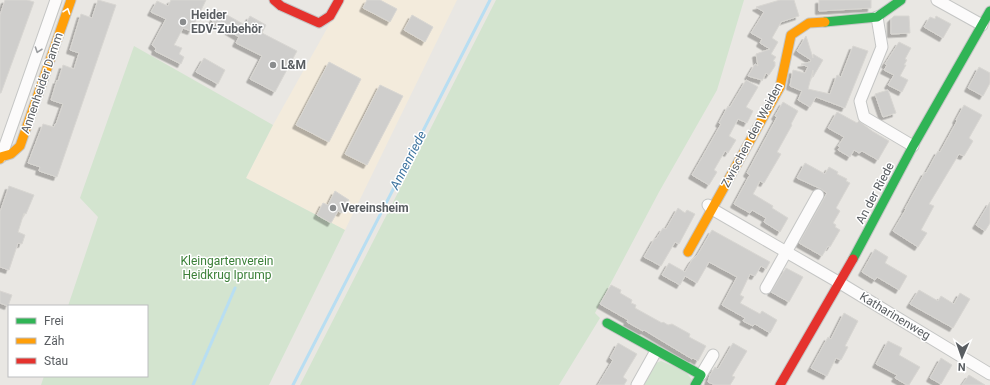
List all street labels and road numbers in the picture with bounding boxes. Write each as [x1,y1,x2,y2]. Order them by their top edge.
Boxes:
street label: Annenheider Damm [18,31,66,135]
street label: Zwischen den Weiden [719,80,785,190]
street label: An der Riede [853,160,897,226]
street label: Katharinenweg [857,289,933,343]

